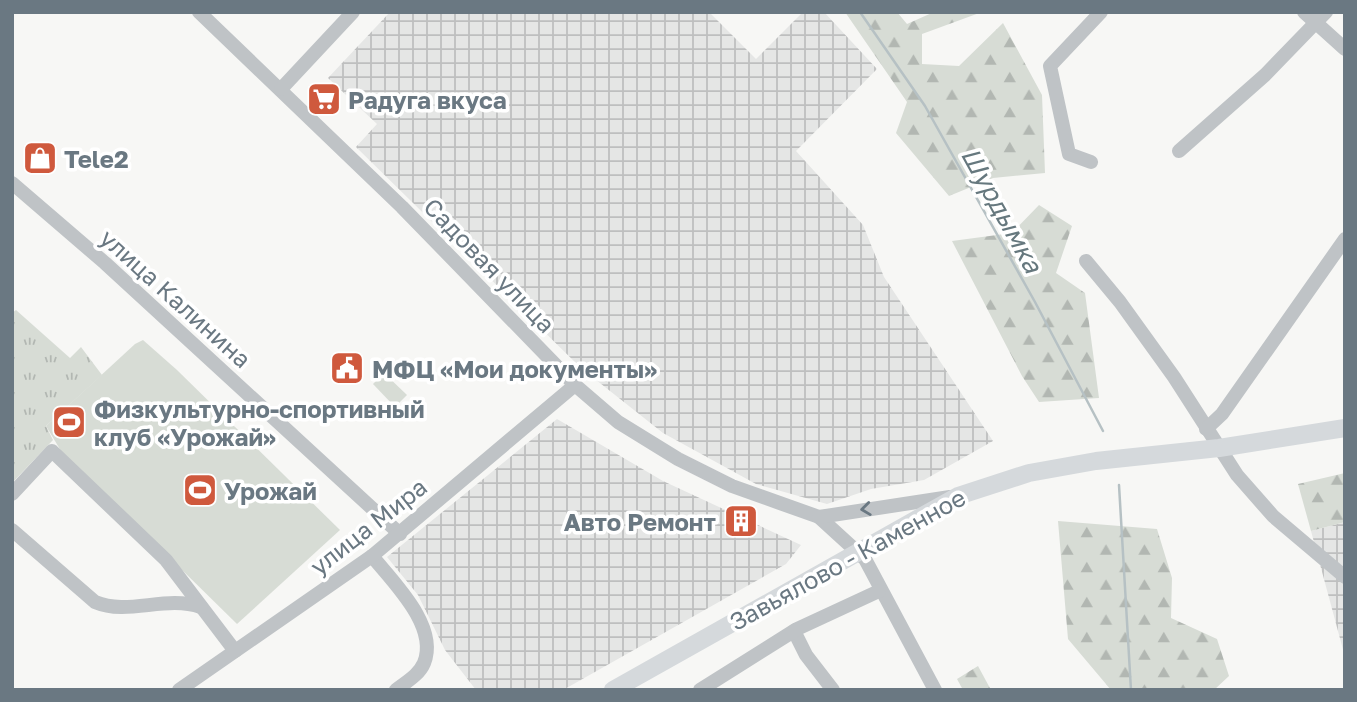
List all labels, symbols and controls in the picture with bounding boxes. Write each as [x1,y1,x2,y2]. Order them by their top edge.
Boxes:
supermarket icon: Радуга вкуса [305,80,343,118]
place label: Радуга вкуса [348,85,507,114]
shop icon: Tele2 [21,139,59,177]
water label: Шурдымка [955,142,1050,279]
place label: Tele2 [64,144,129,173]
street label: Садовая улица [418,192,562,338]
street label: улица Калинина [95,223,257,373]
public building icon: МФЦ «Мои документы» [328,349,366,387]
place label: МФЦ «Мои документы» [372,354,657,383]
place label: Физкультурно-спортивный клуб «Урожай» [94,394,425,451]
sports icon: Физкультурно-спортивный клуб «Урожай» [50,403,88,441]
sports icon: Урожай [181,471,219,509]
street label: улица Мира [304,472,432,580]
place label: Урожай [224,476,317,505]
street label: Завьялово - Каменное [724,482,970,636]
building icon: Авто Ремонт [722,502,760,540]
one-way arrow [860,502,872,517]
place label: Авто Ремонт [564,507,716,536]

